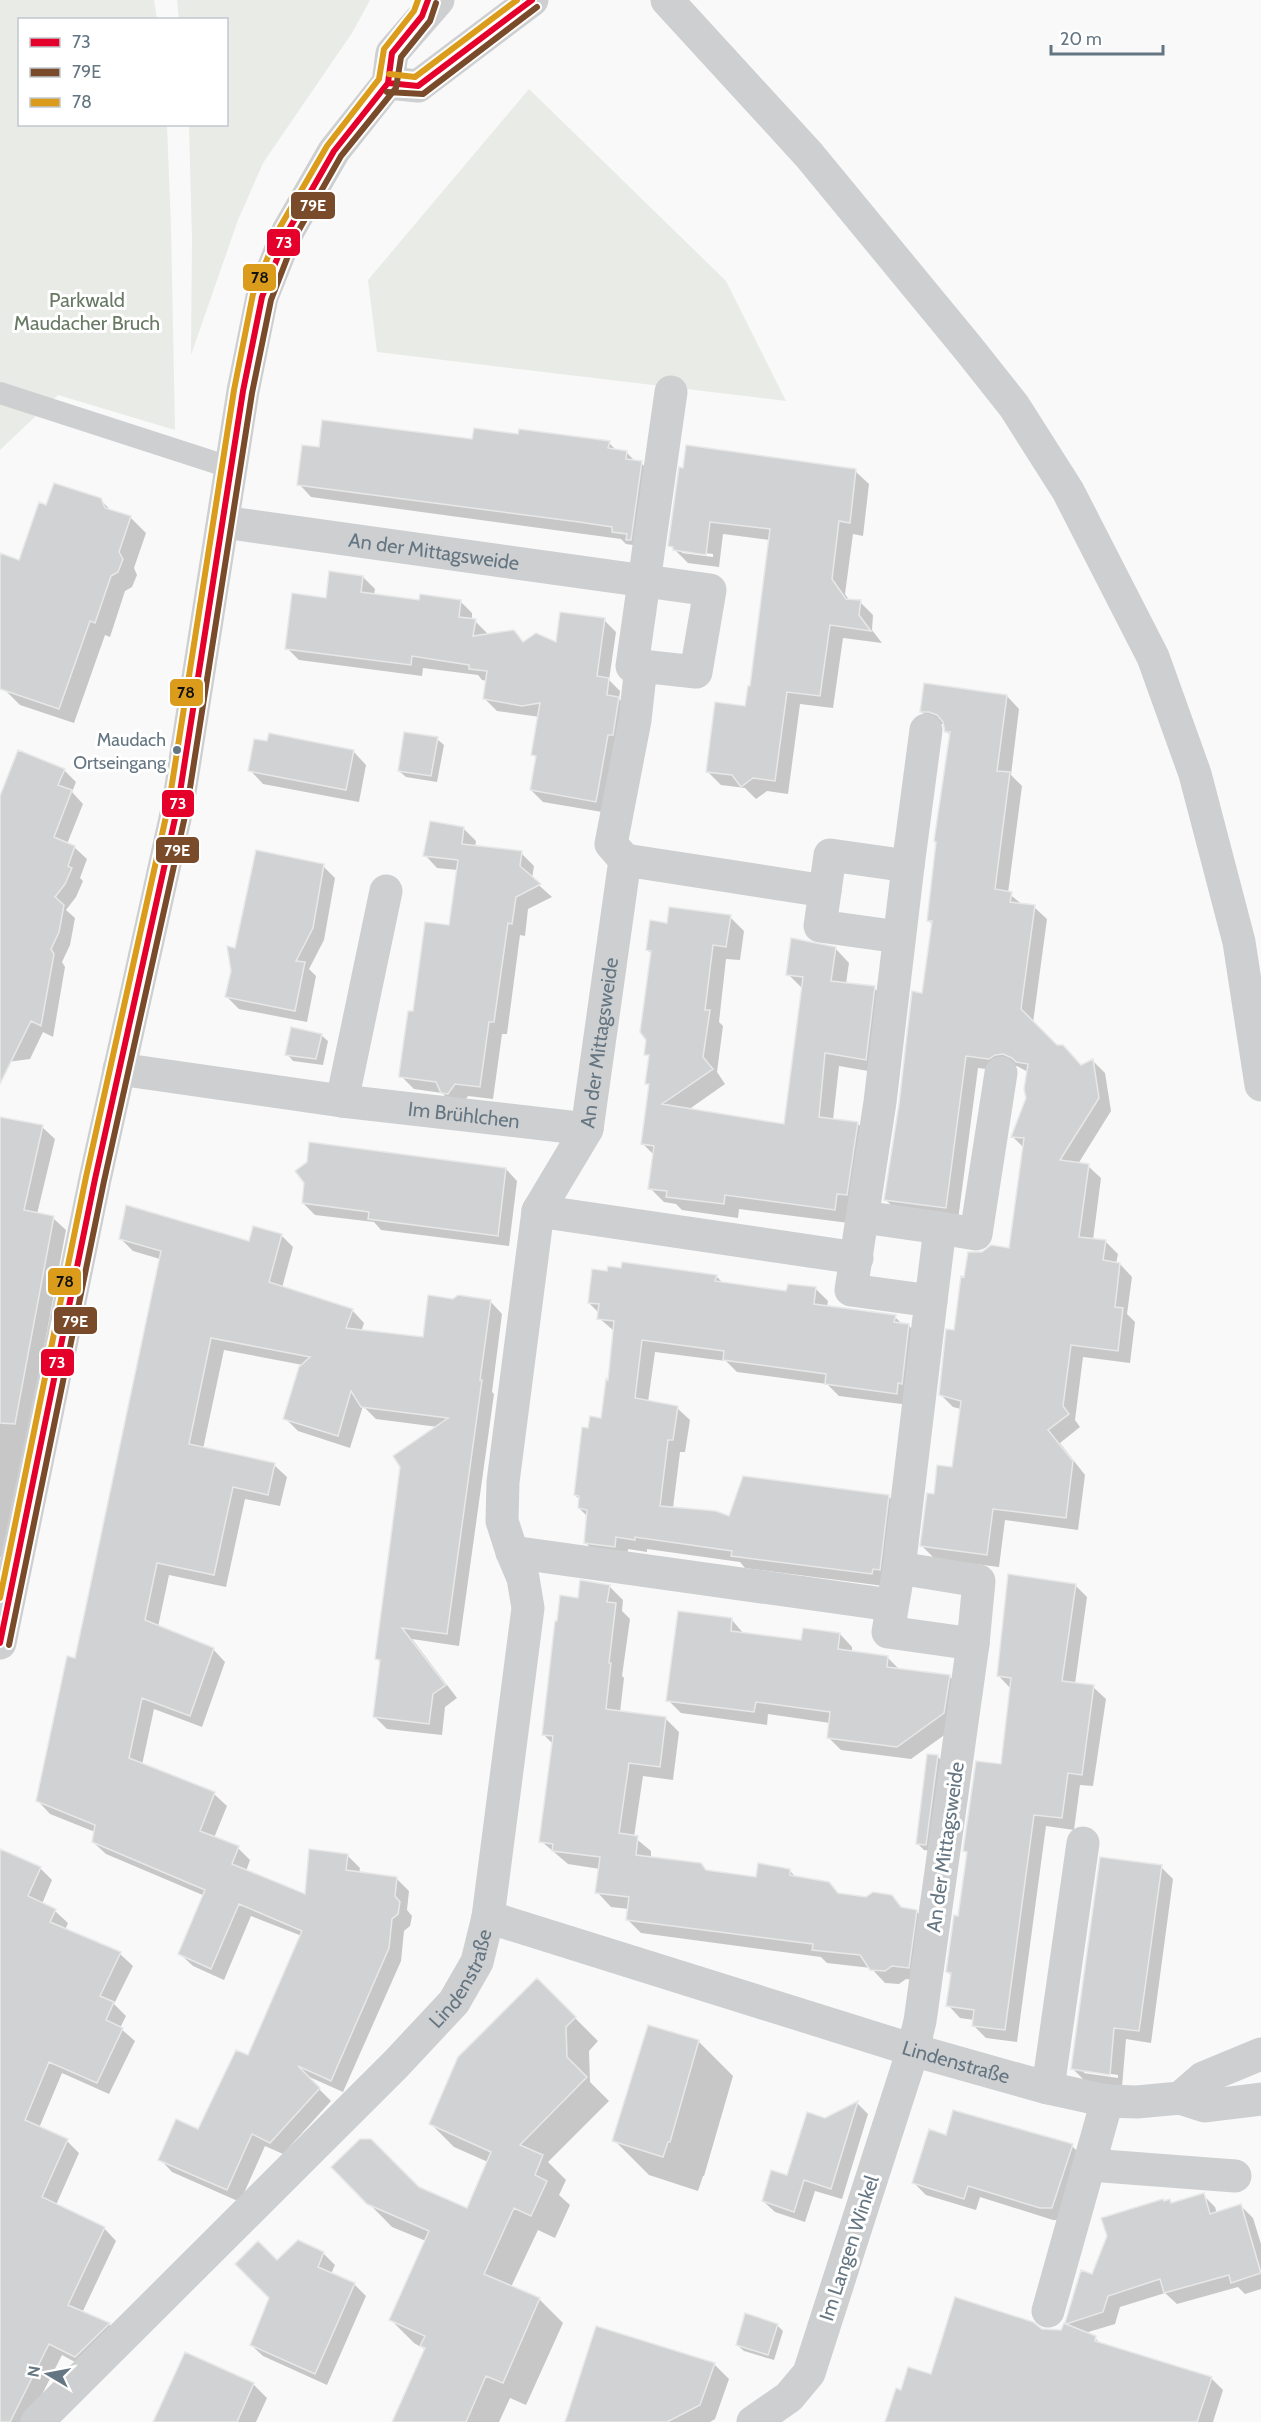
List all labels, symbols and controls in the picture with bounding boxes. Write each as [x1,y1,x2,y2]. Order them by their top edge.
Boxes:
legend [18,18,228,126]
scale bar [1051,18,1164,56]
text: 20 m [1060,28,1102,50]
text: 73 [72,31,91,53]
text: 79E [72,61,101,83]
text: 78 [72,91,92,113]
line badge: 79E [290,191,336,220]
text: 79E [300,196,326,215]
line badge: 73 [266,228,301,257]
text: 73 [276,233,292,252]
line badge: 78 [242,263,277,292]
text: 78 [251,268,269,287]
park label: Parkwald Maudacher Bruch [14,288,160,335]
street label: An der Mittagsweide [347,528,521,575]
line badge: 78 [169,678,204,707]
text: 78 [177,683,195,702]
place label: Maudach Ortseingang [73,729,167,774]
marker: Maudach Ortseingang [171,744,183,756]
line badge: 73 [161,789,195,818]
text: 73 [170,794,186,813]
line badge: 79E [155,836,200,864]
text: 79E [164,841,190,860]
street label: An der Mittagsweide [575,956,623,1130]
street label: Im Brühlchen [407,1097,521,1133]
line badge: 78 [47,1267,82,1296]
text: 78 [56,1272,74,1291]
line badge: 79E [53,1306,98,1335]
text: 79E [62,1312,88,1331]
line badge: 73 [40,1348,75,1377]
text: 73 [49,1353,65,1372]
street label: An der Mittagsweide [921,1760,969,1934]
street label: Lindenstraße [424,1927,497,2033]
street label: Lindenstraße [899,2035,1012,2089]
street label: Im Langen Winkel [814,2172,884,2324]
north arrow [18,2344,78,2404]
text: N [23,2364,44,2379]

